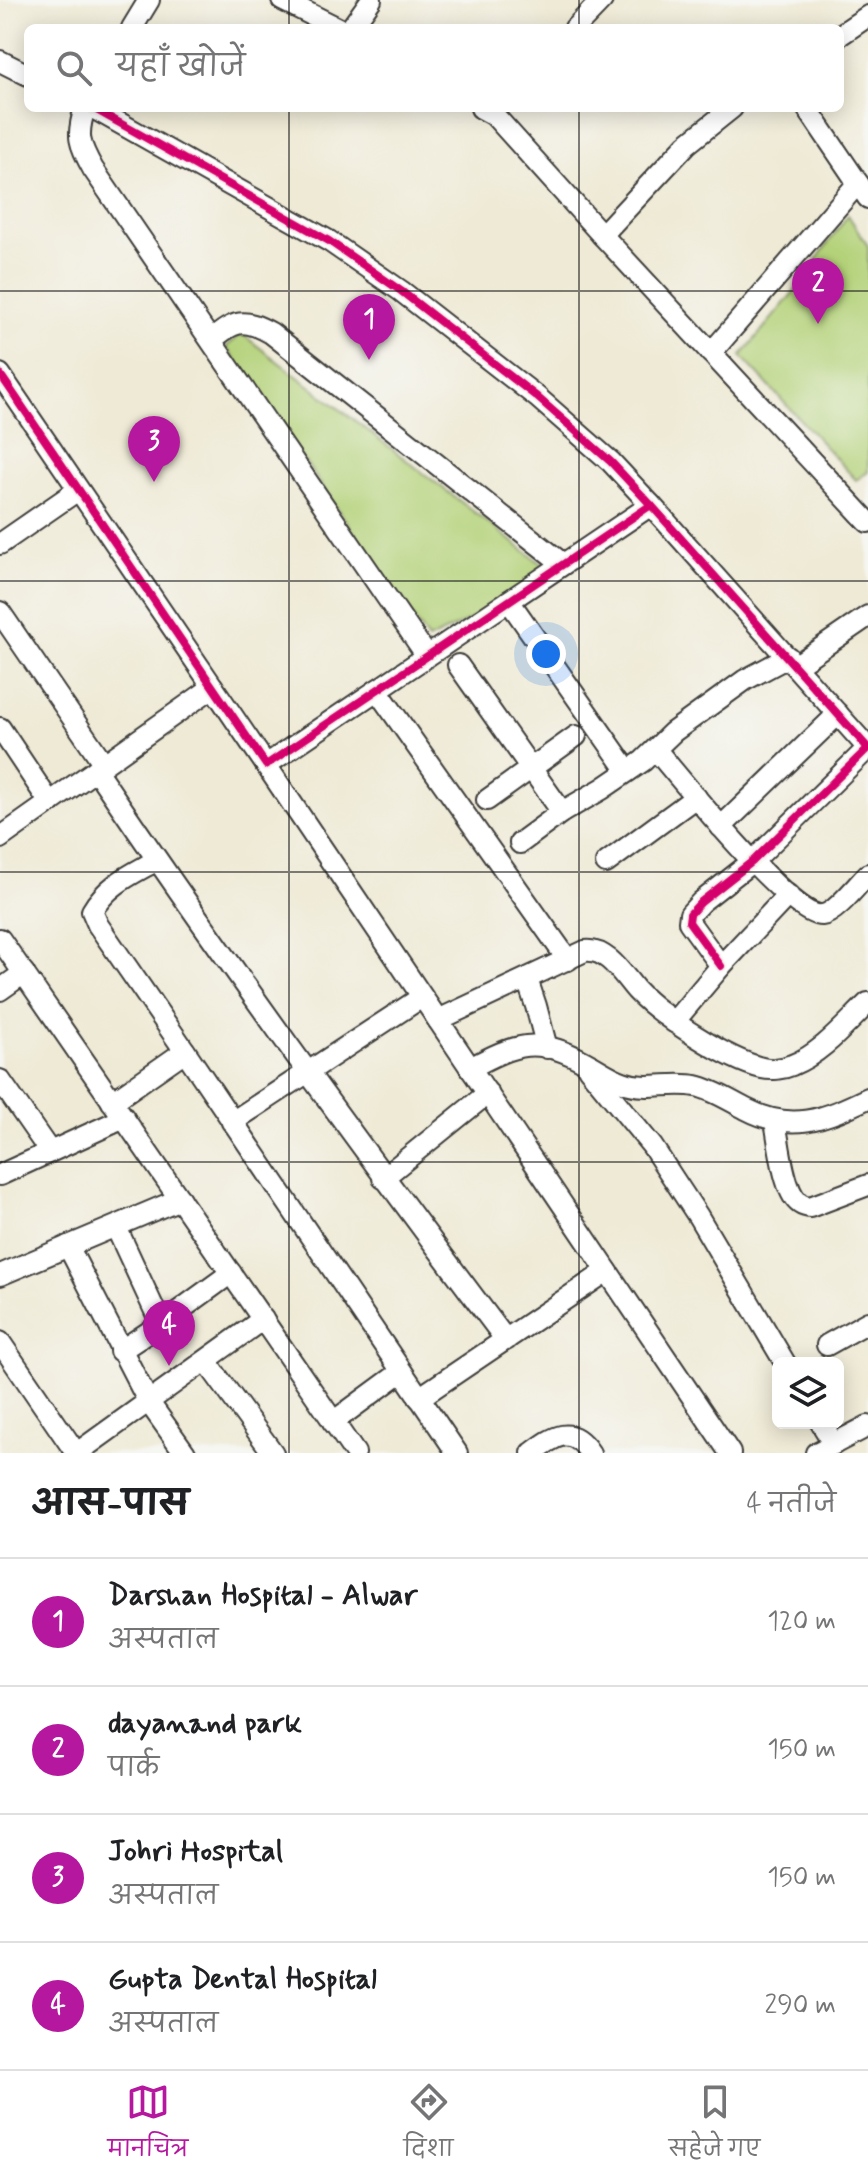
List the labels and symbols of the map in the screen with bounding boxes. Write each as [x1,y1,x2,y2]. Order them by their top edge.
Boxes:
pin: 2 [792,258,844,324]
pin: 1 [343,294,395,360]
pin: 3 [128,416,180,482]
your location [526,634,566,674]
pin: 4 [143,1300,195,1366]

